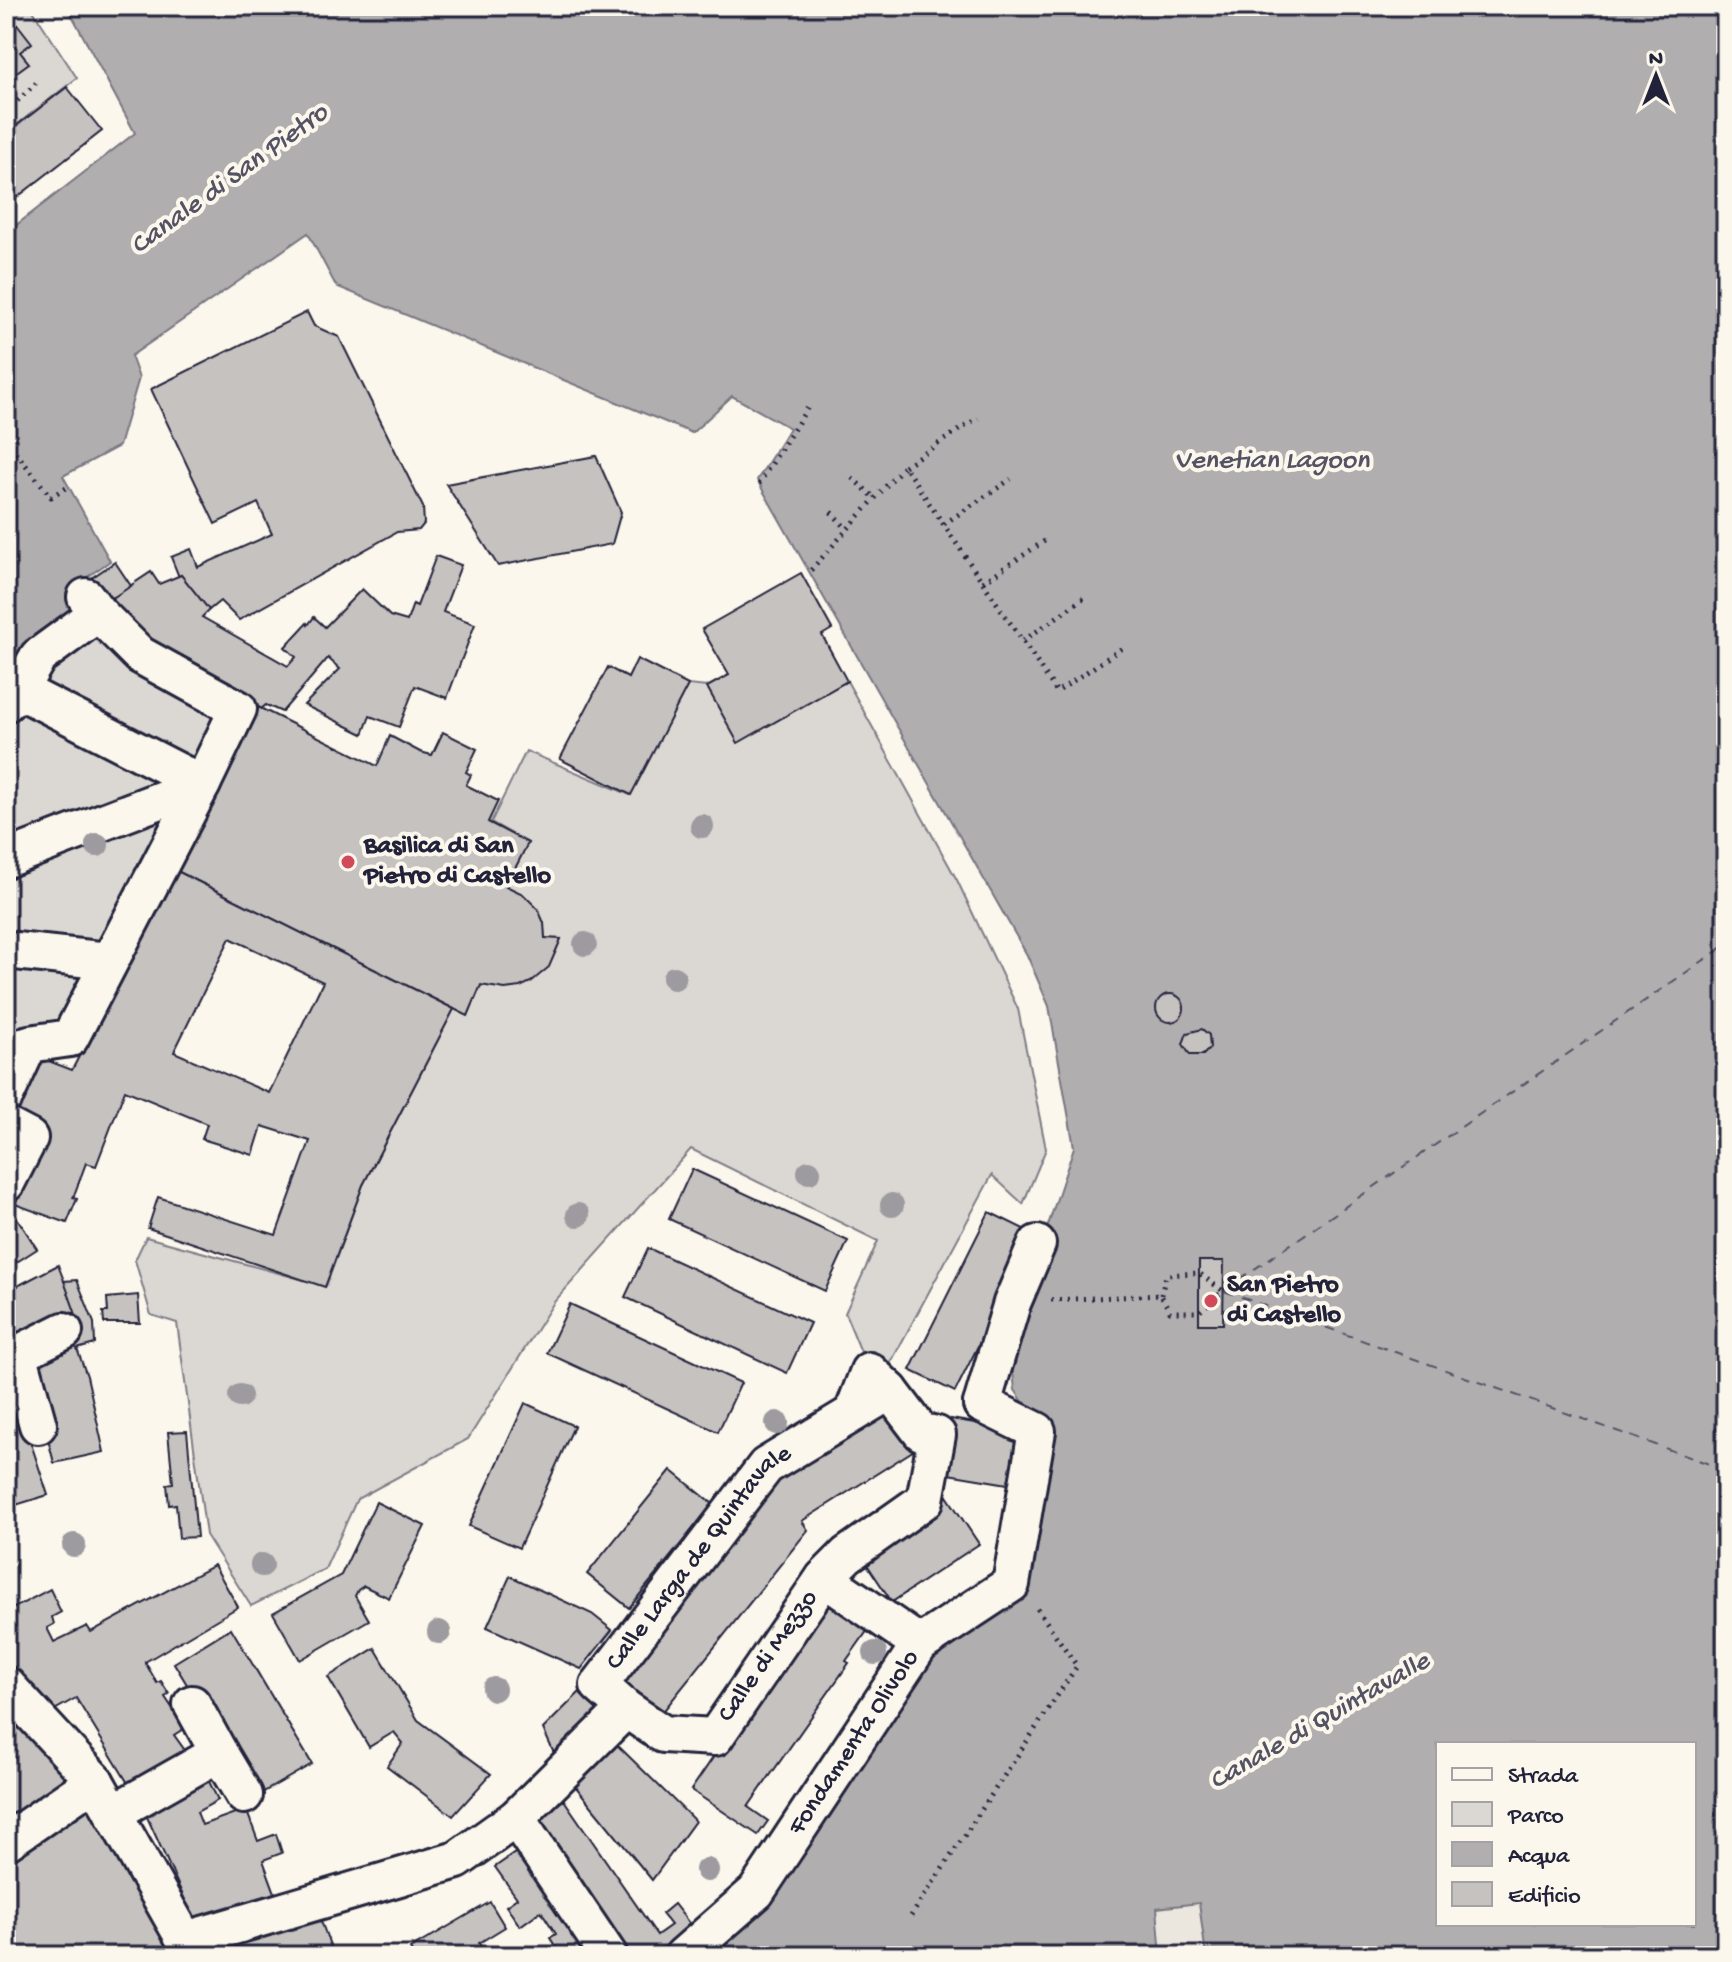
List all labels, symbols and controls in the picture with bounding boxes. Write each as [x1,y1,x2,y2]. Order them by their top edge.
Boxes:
north arrow [1616,36,1696,116]
text: N [1649,47,1663,73]
water label: Canale di San Pietro [125,96,336,263]
water label: Venetian Lagoon [1175,445,1370,478]
place label: Basilica di San Pietro di Castello [362,832,551,893]
marker: Basilica di San Pietro di Castello [339,853,357,871]
place label: San Pietro di Castello [1227,1271,1342,1332]
marker: San Pietro di Castello [1202,1292,1220,1310]
street label: Calle Larga de Quintavale [600,1438,798,1677]
street label: Calle di Mezzo [712,1585,826,1729]
street label: Fondamenta Olivolo [782,1644,927,1842]
water label: Canale di Quintavalle [1204,1645,1437,1799]
legend [1436,1742,1696,1926]
text: Strada [1508,1763,1579,1792]
text: Parco [1507,1803,1564,1832]
text: Acqua [1508,1843,1570,1872]
text: Edificio [1508,1883,1581,1912]

